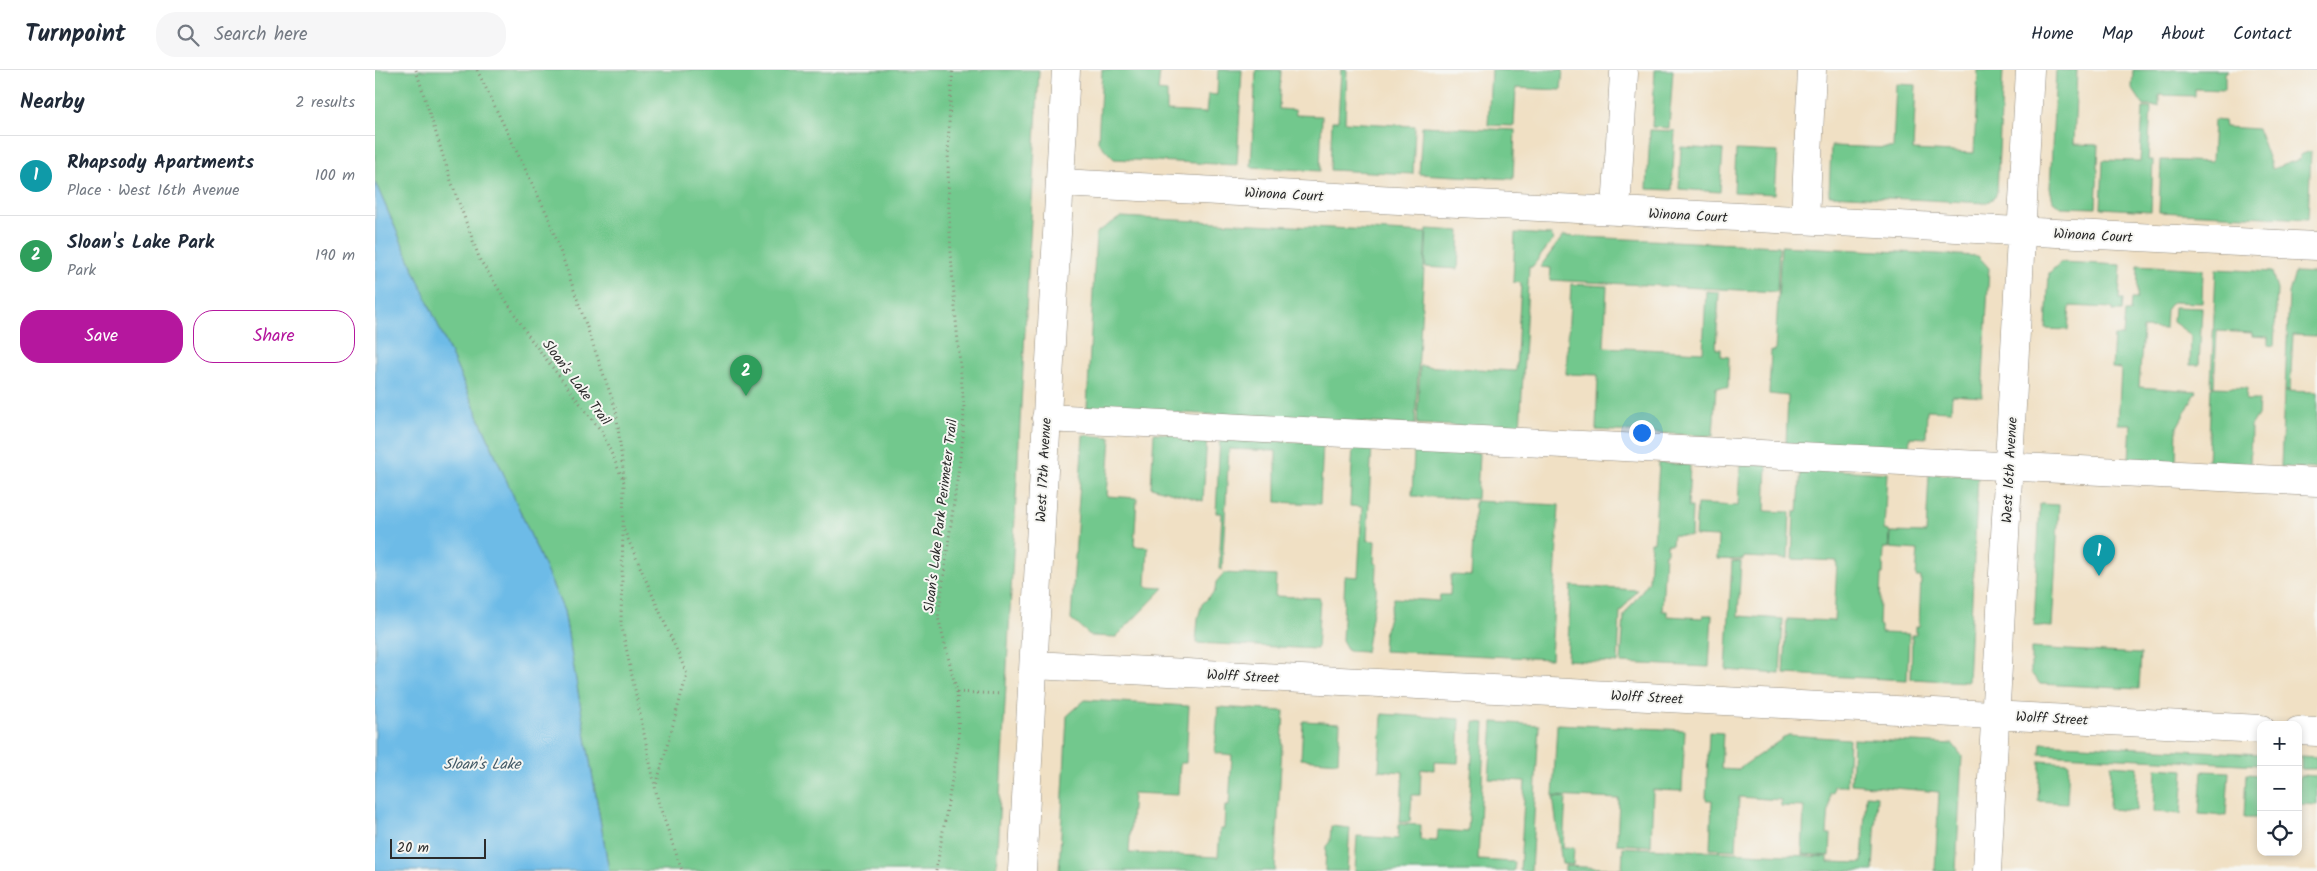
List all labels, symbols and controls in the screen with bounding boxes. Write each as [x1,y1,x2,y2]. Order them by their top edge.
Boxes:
search box [156,12,506,57]
text: Turnpoint [25,15,126,54]
text: Search here [214,20,308,50]
text: Home [2031,20,2074,49]
text: Map [2102,20,2133,49]
text: About [2161,20,2205,49]
text: Contact [2233,20,2292,49]
icon: search [174,21,202,49]
text: Nearby [20,86,85,119]
text: 2 results [295,90,355,115]
text: Rhapsody Apartments [67,148,254,178]
text: 1 [34,163,38,188]
text: 100 m [315,163,355,188]
text: Place · West 16th Avenue [67,178,239,203]
street label: Winona Court [1244,182,1325,208]
street label: Winona Court [1648,203,1729,229]
street label: Winona Court [2053,223,2134,249]
text: Sloan's Lake Park [67,228,214,258]
text: 2 [31,243,41,268]
text: 190 m [315,243,355,268]
text: Park [67,258,96,283]
button: Save [20,310,183,363]
button: Share [193,310,355,363]
street label: Sloan's Lake Trail [536,335,616,431]
pin: 2 [730,355,762,396]
street label: West 17th Avenue [1030,416,1058,523]
street label: West 16th Avenue [1996,416,2024,524]
street label: Sloan's Lake Park Perimeter Trail [918,417,964,614]
your location [1629,420,1655,446]
pin: 1 [2083,535,2115,576]
street label: Wolff Street [1206,664,1280,690]
street label: Wolff Street [1610,685,1684,711]
street label: Wolff Street [2015,706,2089,732]
map controls [2257,721,2302,856]
button: + [2257,721,2302,766]
water label: Sloan's Lake [443,753,522,777]
button: − [2257,766,2302,811]
button: locate [2257,811,2302,856]
scale bar [390,836,486,859]
text: 20 m [397,837,429,859]

